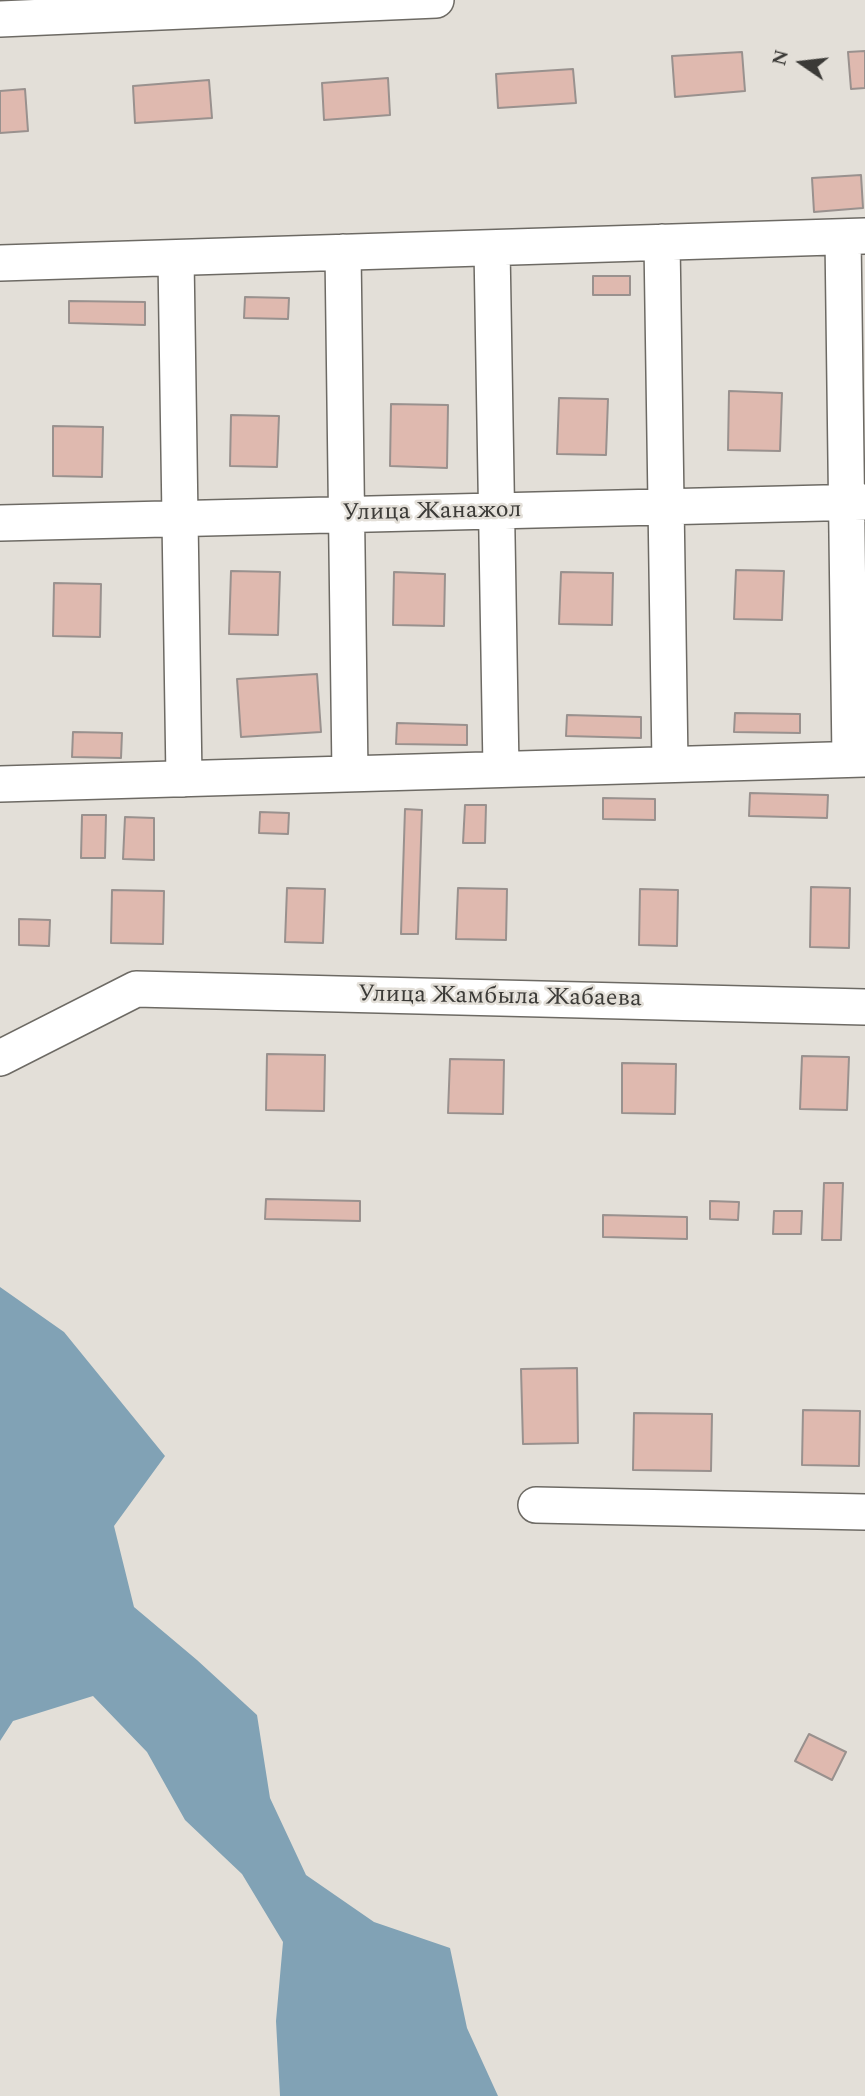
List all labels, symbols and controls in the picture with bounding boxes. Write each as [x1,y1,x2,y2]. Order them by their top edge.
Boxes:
north arrow [767,28,837,98]
text: N [765,47,797,69]
street label: Улица Жанажол [342,497,522,529]
street label: Улица Жамбыла Жабаева [358,981,642,1015]

